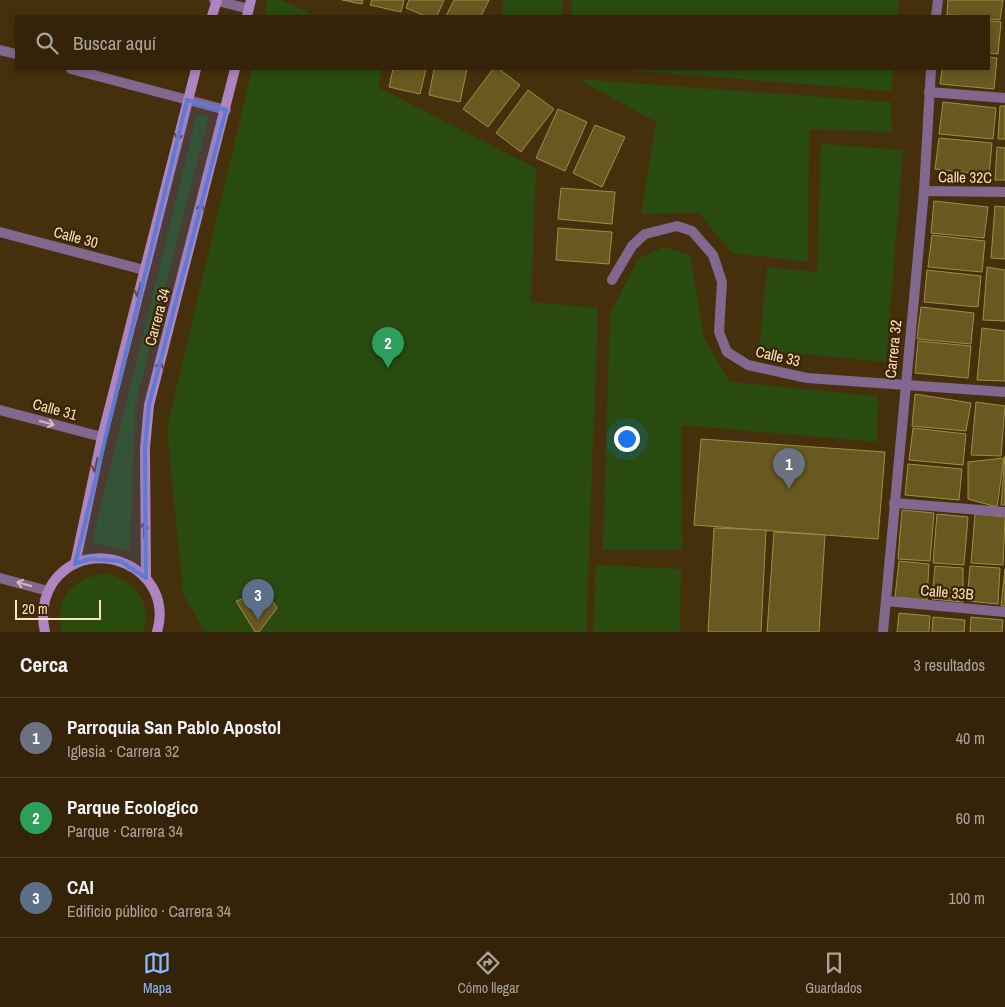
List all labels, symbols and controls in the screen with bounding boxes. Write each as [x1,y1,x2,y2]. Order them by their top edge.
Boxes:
search box [15,15,990,70]
icon: search [33,29,61,57]
text: Buscar aquí [73,30,156,56]
one-way arrow [174,124,183,140]
street label: Calle 32C [938,166,992,188]
one-way arrow [196,204,205,220]
street label: Calle 30 [51,221,101,253]
one-way arrow [134,282,143,298]
street label: Carrera 34 [139,286,175,348]
street label: Carrera 32 [879,319,907,379]
pin: 2 [372,327,404,368]
street label: Calle 33 [754,341,802,371]
one-way arrow [155,361,164,377]
street label: Calle 31 [30,393,80,425]
one-way arrow [39,418,55,428]
your location [614,426,640,452]
pin: 1 [773,448,805,489]
one-way arrow [91,456,100,472]
one-way arrow [139,522,149,538]
one-way arrow [16,579,32,589]
pin: 3 [242,579,274,620]
street label: Calle 33B [920,579,974,605]
scale bar [15,597,101,620]
text: 20 m [22,600,48,618]
text: Cerca [20,650,68,679]
text: 3 resultados [914,654,985,676]
text: Parroquia San Pablo Apostol [67,714,281,740]
text: 1 [32,727,40,749]
text: 40 m [956,727,985,749]
text: Iglesia · Carrera 32 [67,740,179,762]
text: Parque Ecologico [67,794,199,820]
text: 2 [32,807,40,829]
text: 60 m [956,807,985,829]
text: Parque · Carrera 34 [67,820,183,842]
text: CAI [67,874,94,900]
text: 3 [32,887,40,909]
text: 100 m [949,887,985,909]
text: Edificio público · Carrera 34 [67,900,231,922]
tab: Mapa [143,949,172,997]
tab: Cómo llegar [458,949,519,997]
tab: Guardados [805,949,862,997]

